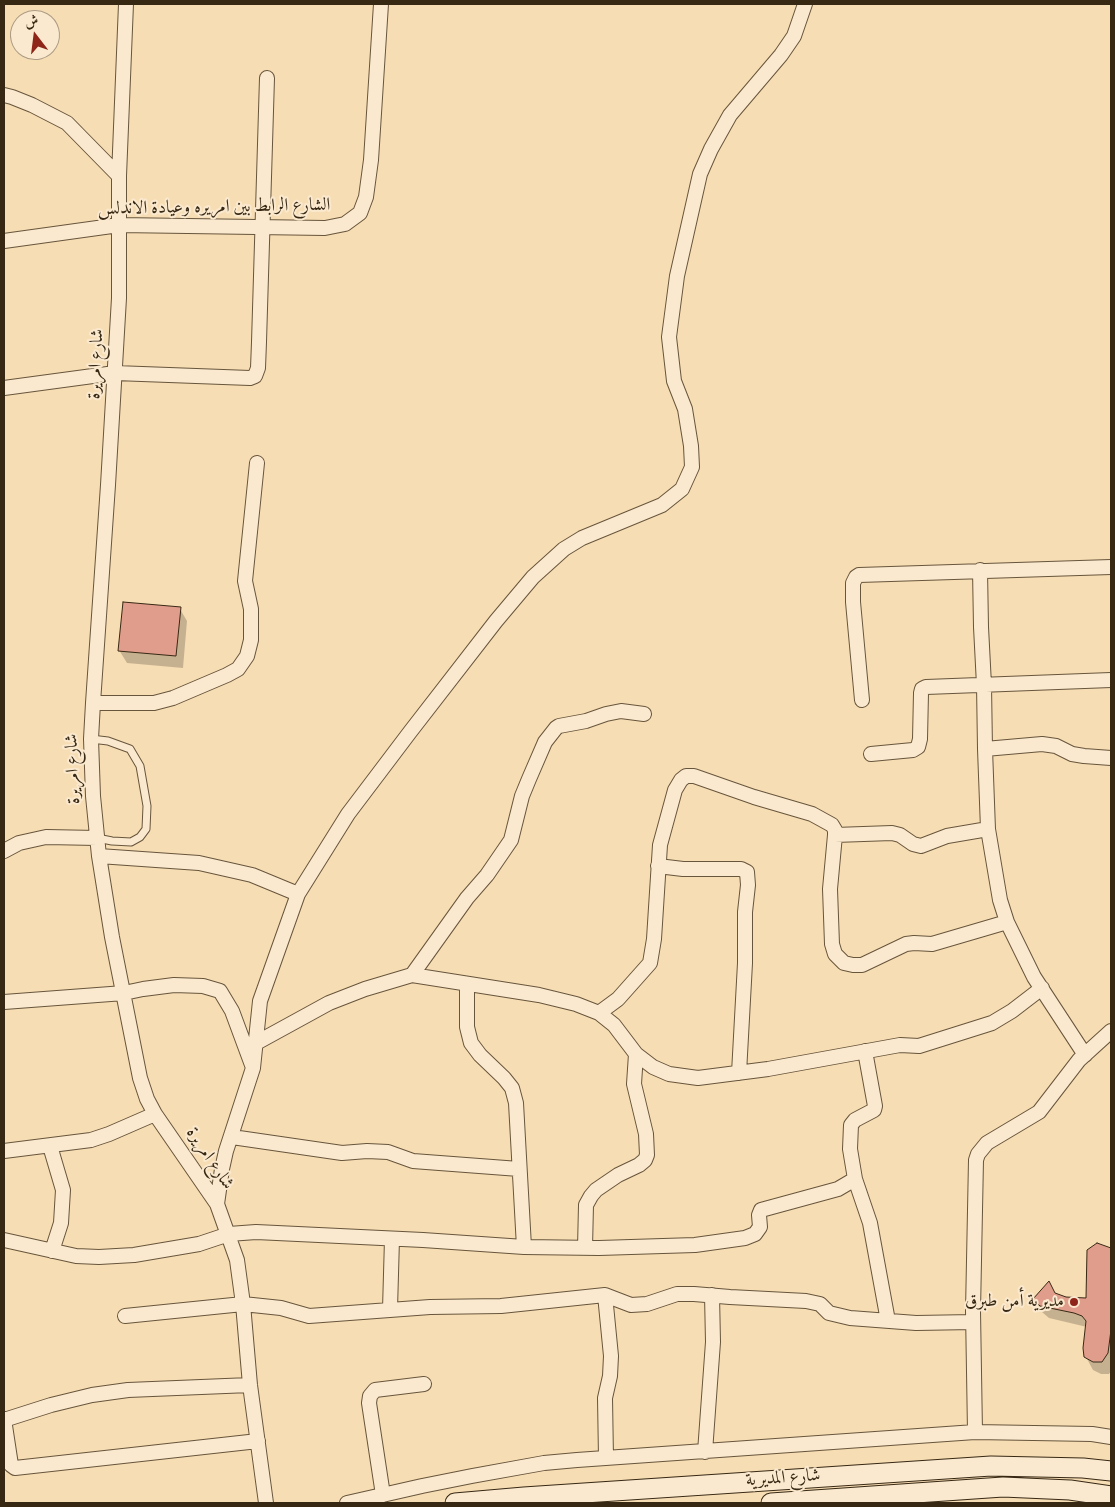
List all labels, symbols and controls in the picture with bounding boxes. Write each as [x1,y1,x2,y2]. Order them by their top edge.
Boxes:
north arrow [10,10,60,60]
text: ش [22,11,40,32]
street label: الشارع الرابط بين امريره وعيادة الاندلس [97,195,331,221]
street label: شارع امريرة [84,328,110,400]
street label: شارع امريرة [62,733,86,805]
street label: شارع امريرة [180,1124,238,1194]
place label: مديرية أمن طبرق [965,1291,1064,1313]
marker: مديرية أمن طبرق [1068,1296,1080,1308]
street label: شارع المديرية [745,1466,821,1492]

